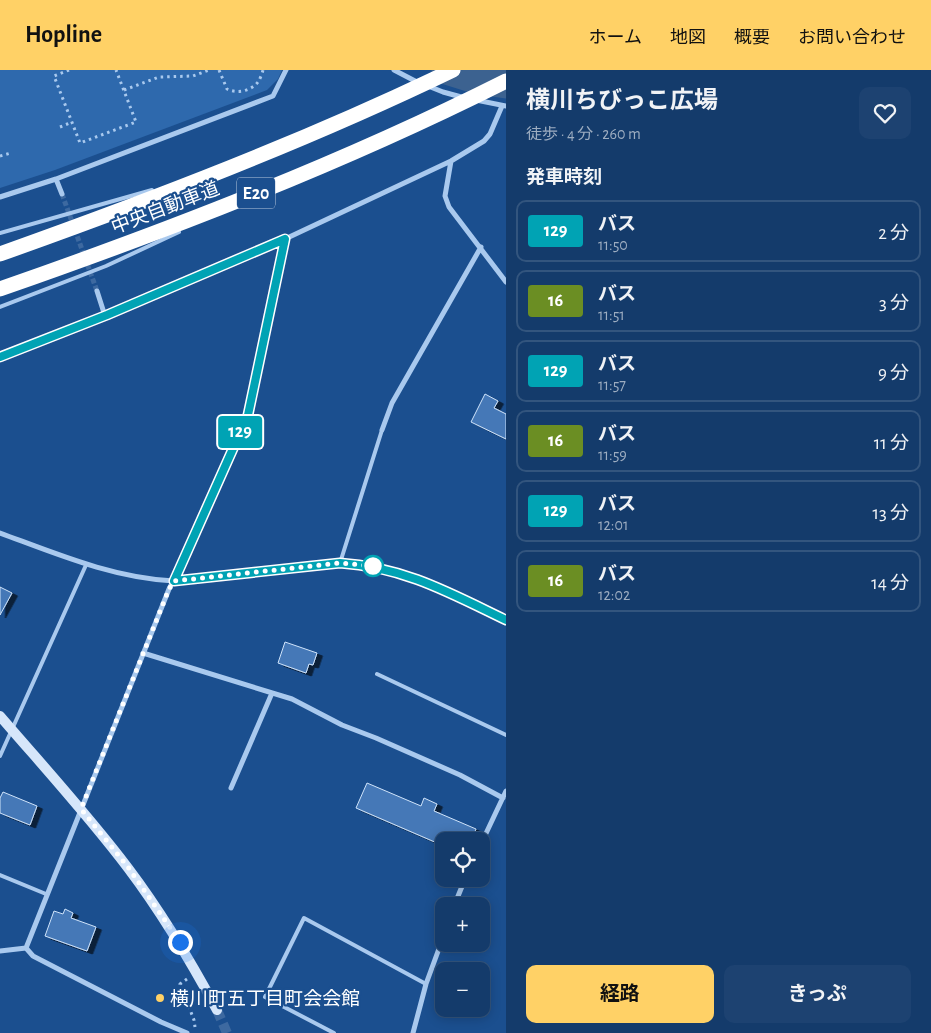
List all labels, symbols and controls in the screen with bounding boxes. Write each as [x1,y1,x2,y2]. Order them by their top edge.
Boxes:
text: Hopline [25,23,102,47]
text: ホーム [589,29,642,47]
text: 地図 [670,29,706,47]
text: 概要 [734,29,770,47]
text: お問い合わせ [798,29,906,47]
button: heart [859,87,911,139]
text: 横川ちびっこ広場 [526,89,718,113]
text: 徒歩 · 4 分 · 260 m [526,126,641,142]
text: 発車時刻 [526,168,602,187]
street label: 中央自動車道 [109,178,222,238]
road number: E20 [237,178,275,208]
text: バス [598,215,636,234]
text: 129 [544,222,567,240]
text: 2 分 [878,224,909,243]
text: 11:50 [598,237,628,253]
text: バス [598,285,636,304]
text: 16 [548,292,563,310]
text: 3 分 [879,294,909,313]
text: 11:51 [598,307,625,323]
text: バス [598,355,636,374]
text: 129 [544,362,567,380]
text: 9 分 [878,364,909,383]
text: 11:57 [598,377,626,393]
line badge: 129 [211,416,269,448]
text: 129 [228,423,252,441]
text: バス [598,425,636,444]
text: 16 [548,432,563,450]
text: 11 分 [874,434,909,453]
text: 11:59 [598,447,627,463]
text: バス [598,495,636,514]
text: 129 [544,502,567,520]
text: 13 分 [873,504,909,523]
text: 12:01 [598,517,628,533]
unlabelled marker [362,555,384,577]
text: バス [598,565,636,584]
text: 16 [548,572,563,590]
text: 14 分 [871,574,909,593]
text: 12:02 [598,587,630,603]
map controls [435,832,490,1017]
button: locate [435,832,490,887]
button: + [435,897,490,952]
your location [168,930,193,955]
button: − [435,962,490,1017]
button: 経路 [526,965,714,1023]
button: きっぷ [724,965,911,1023]
place label: 横川町五丁目町会会館 [170,989,360,1009]
marker: 横川町五丁目町会会館 [154,992,166,1004]

